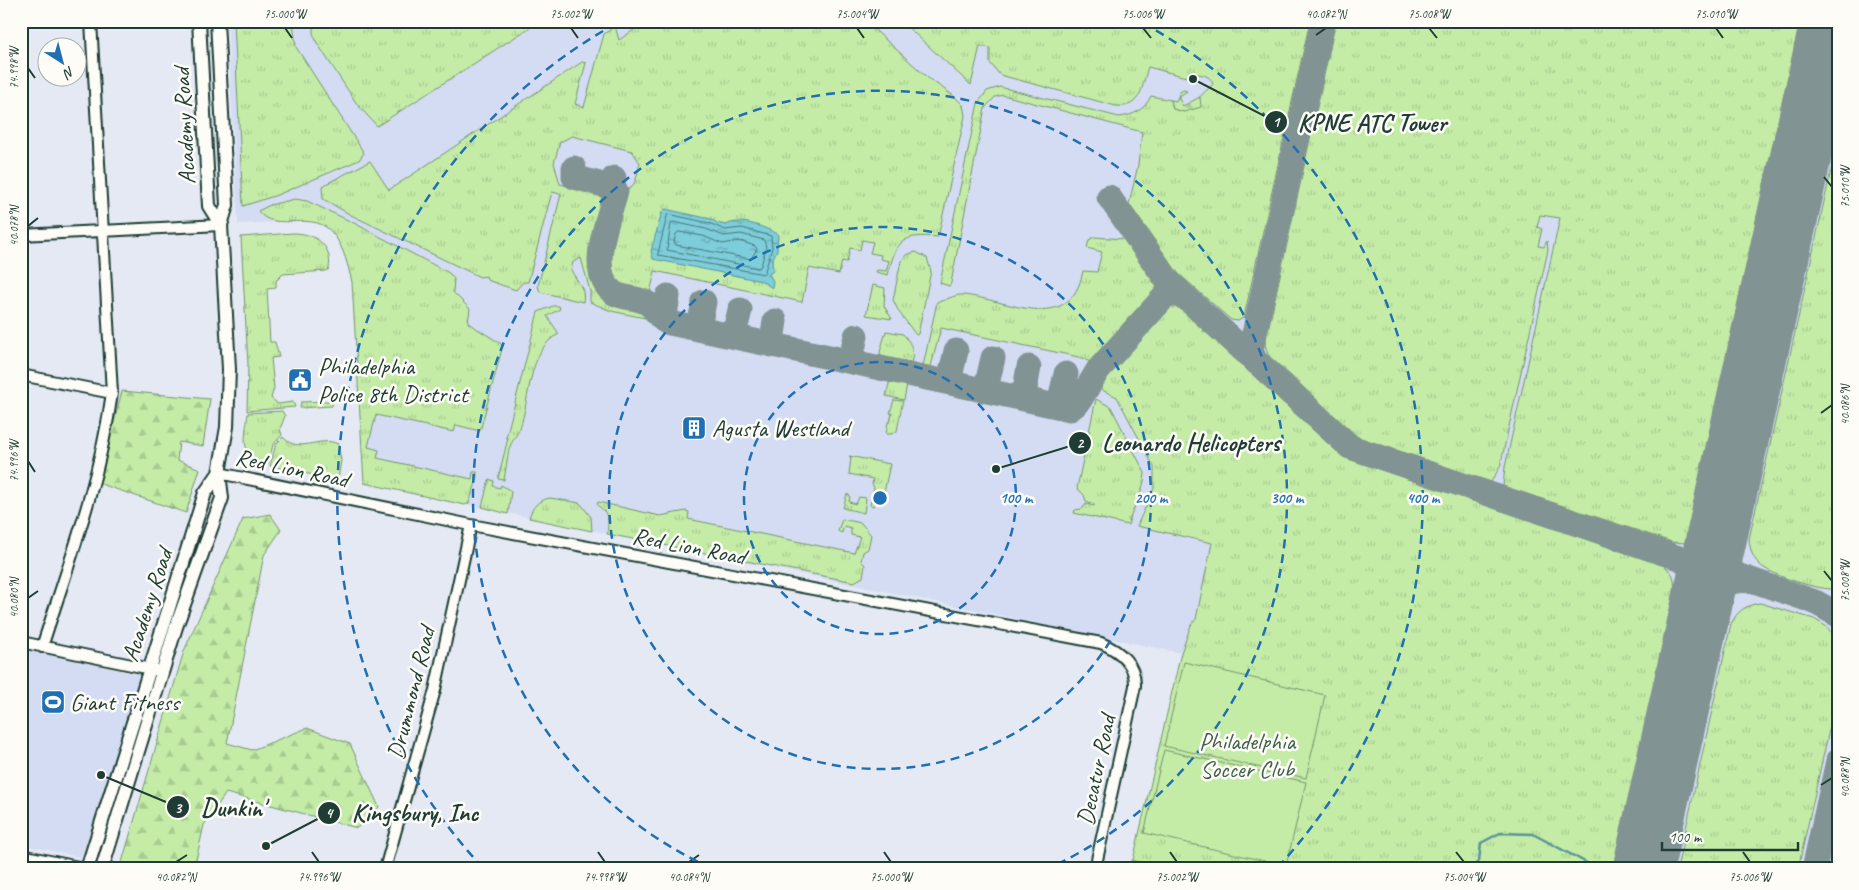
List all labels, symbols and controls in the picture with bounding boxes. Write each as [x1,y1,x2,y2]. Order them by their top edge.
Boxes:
text: 75.000°W [264,6,308,22]
text: 75.002°W [550,6,594,22]
text: 75.004°W [836,6,880,22]
text: 75.006°W [1122,6,1166,22]
text: 40.082°N [1306,6,1348,22]
text: 75.008°W [1408,6,1452,22]
text: 75.010°W [1695,6,1739,22]
north arrow [38,38,88,88]
text: 74.998°W [6,45,22,89]
text: N [59,63,78,83]
street label: Academy Road [166,63,202,185]
callout: KPNE ATC Tower [1263,102,1456,142]
text: KPNE ATC Tower [1298,107,1449,139]
text: 1 [1273,113,1282,132]
text: 75.010°W [1837,164,1853,208]
text: 40.078°N [6,204,22,246]
place label: Philadelphia Police 8th District [318,351,470,409]
public building icon: Philadelphia Police 8th District [287,367,313,393]
text: 40.086°N [1837,383,1853,425]
place label: Agusta Westland [712,413,853,443]
building icon: Agusta Westland [681,415,707,441]
callout: Leonardo Helicopters [1067,423,1291,463]
text: Leonardo Helicopters [1102,427,1282,459]
text: 2 [1077,434,1085,453]
text: 74.996°W [6,438,22,482]
street label: Red Lion Road [233,441,355,495]
centre of rings [871,489,889,507]
text: 100 m [1000,489,1034,508]
text: 200 m [1135,489,1169,508]
text: 300 m [1271,489,1305,508]
text: 400 m [1407,489,1441,508]
street label: Red Lion Road [630,520,752,572]
street label: Academy Road [115,541,180,665]
text: 75.008°W [1837,558,1853,602]
text: 40.080°N [6,576,22,618]
street label: Drummond Road [380,620,443,762]
place label: Giant Fitness [70,687,181,717]
sports icon: Giant Fitness [40,689,66,715]
street label: Decatur Road [1070,709,1123,828]
park label: Philadelphia Soccer Club [1199,726,1296,784]
text: 40.088°N [1837,756,1853,798]
callout: Dunkin' [166,787,275,827]
text: Dunkin' [201,792,270,824]
callout: Kingsbury, Inc [316,793,488,833]
text: Kingsbury, Inc [352,797,479,829]
text: 3 [175,799,183,818]
text: 4 [326,804,335,823]
scale bar [1662,820,1798,852]
text: 100 m [1669,828,1703,847]
text: 40.082°N [156,869,198,885]
text: 74.996°W [298,869,342,885]
text: 74.998°W [584,869,628,885]
text: 40.084°N [669,869,711,885]
text: 75.000°W [870,869,914,885]
text: 75.002°W [1156,869,1200,885]
text: 75.004°W [1443,869,1487,885]
text: 75.006°W [1729,869,1773,885]

